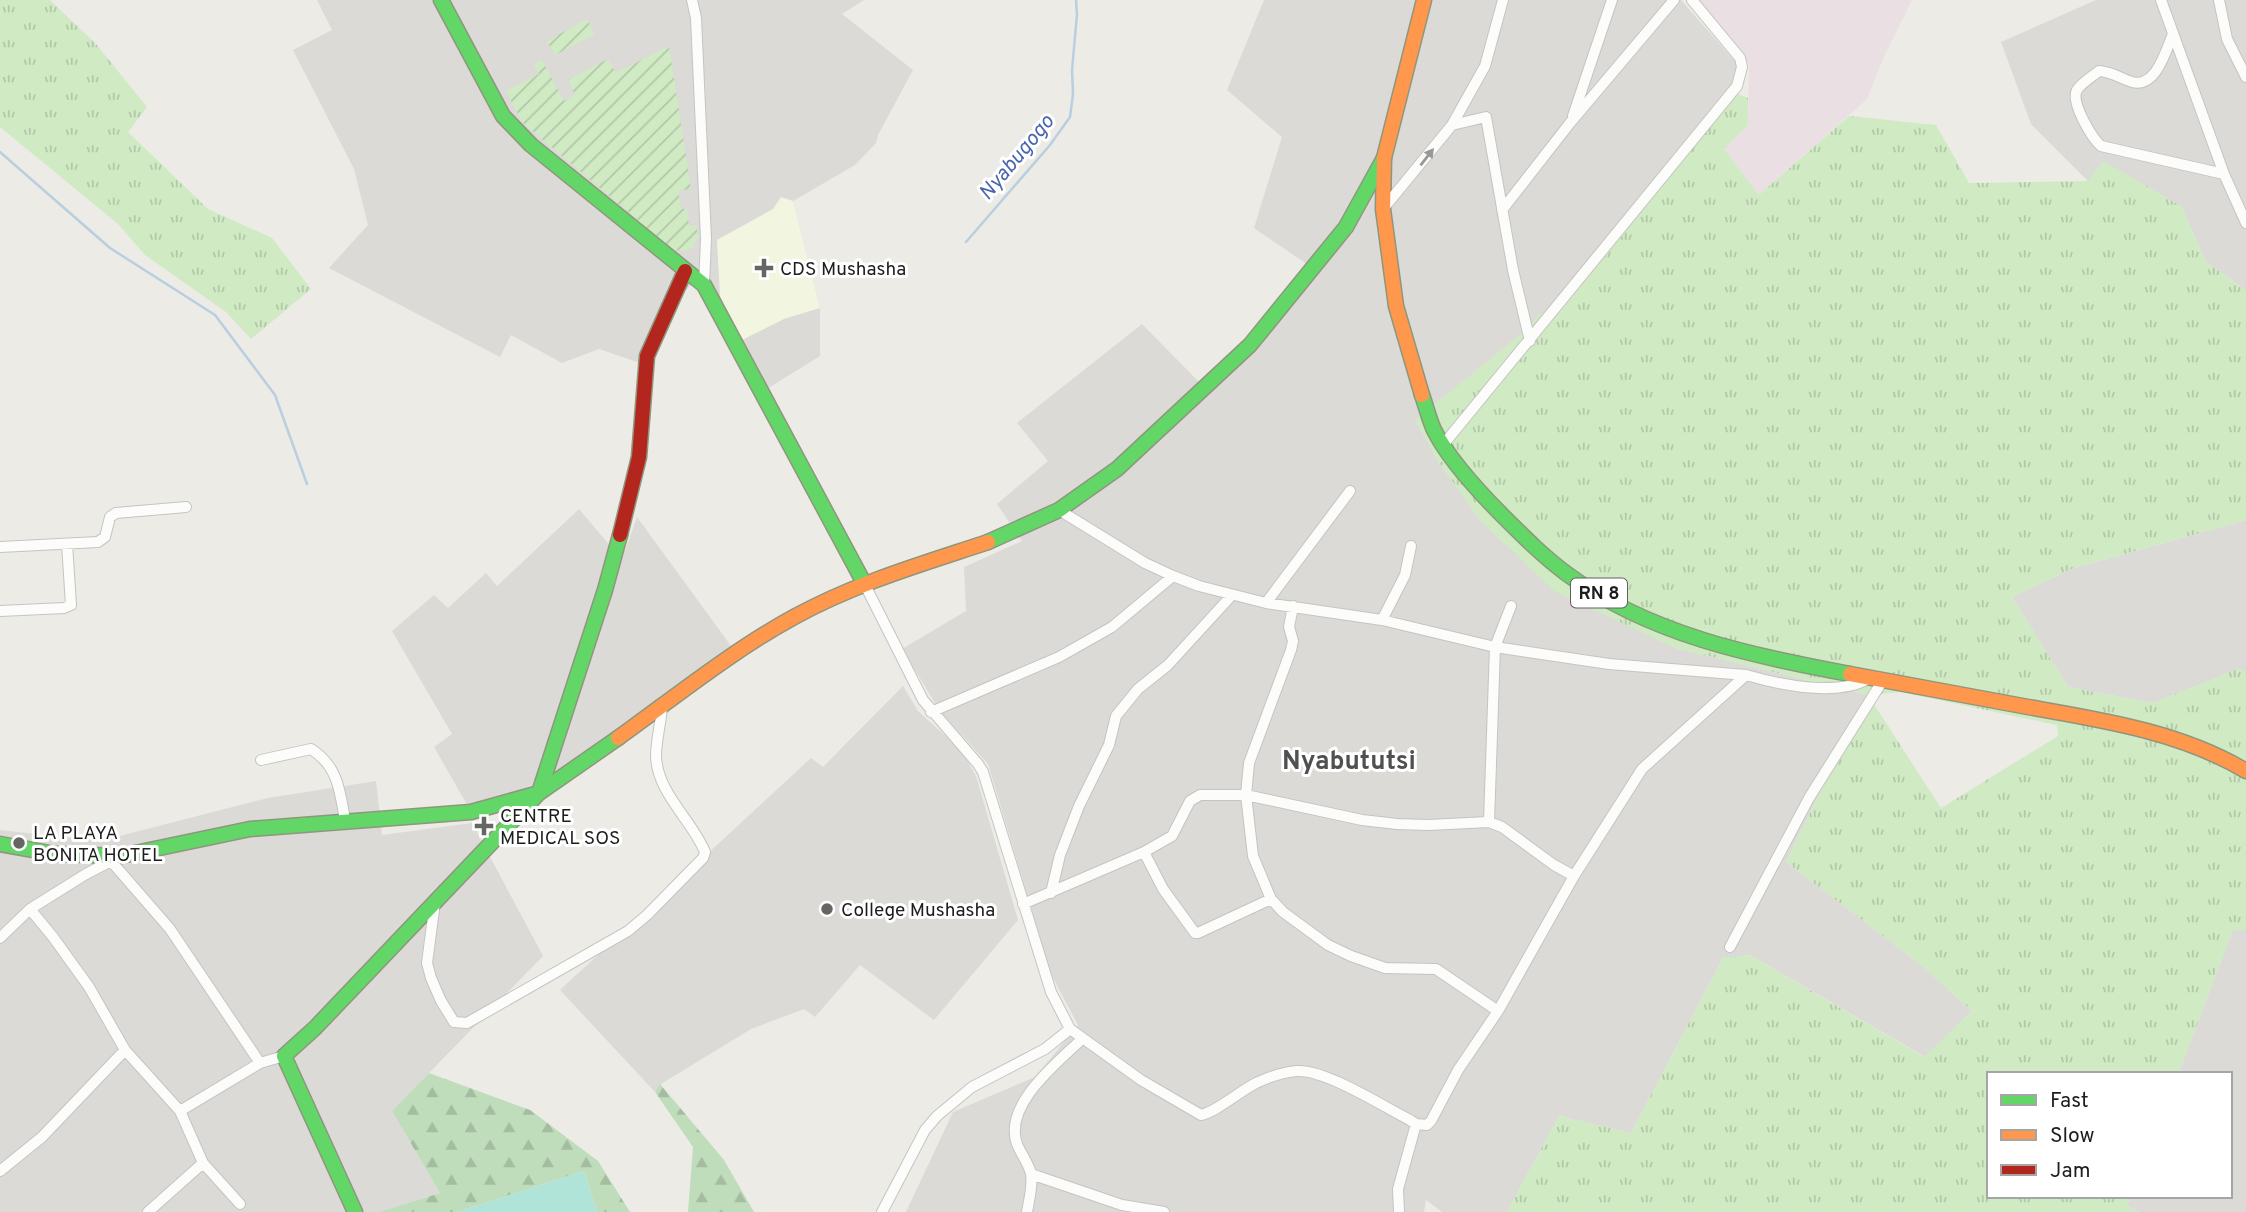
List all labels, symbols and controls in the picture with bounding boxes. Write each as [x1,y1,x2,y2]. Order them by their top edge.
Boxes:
water label: Nyabugogo [973,109,1061,206]
one-way arrow [1419,148,1434,166]
marker: CDS Mushasha [754,258,774,278]
place label: CDS Mushasha [780,258,906,282]
road number: RN 8 [1571,578,1627,608]
district label: Nyabututsi [1282,746,1416,779]
place label: CENTRE MEDICAL SOS [500,805,620,851]
marker: CENTRE MEDICAL SOS [474,816,494,836]
place label: LA PLAYA BONITA HOTEL [33,822,163,868]
marker: LA PLAYA BONITA HOTEL [11,835,27,851]
place label: College Mushasha [841,899,995,923]
marker: College Mushasha [819,901,835,917]
legend [1987,1072,2232,1198]
text: Fast [2050,1088,2089,1115]
text: Slow [2050,1123,2095,1150]
text: Jam [2050,1158,2091,1185]

